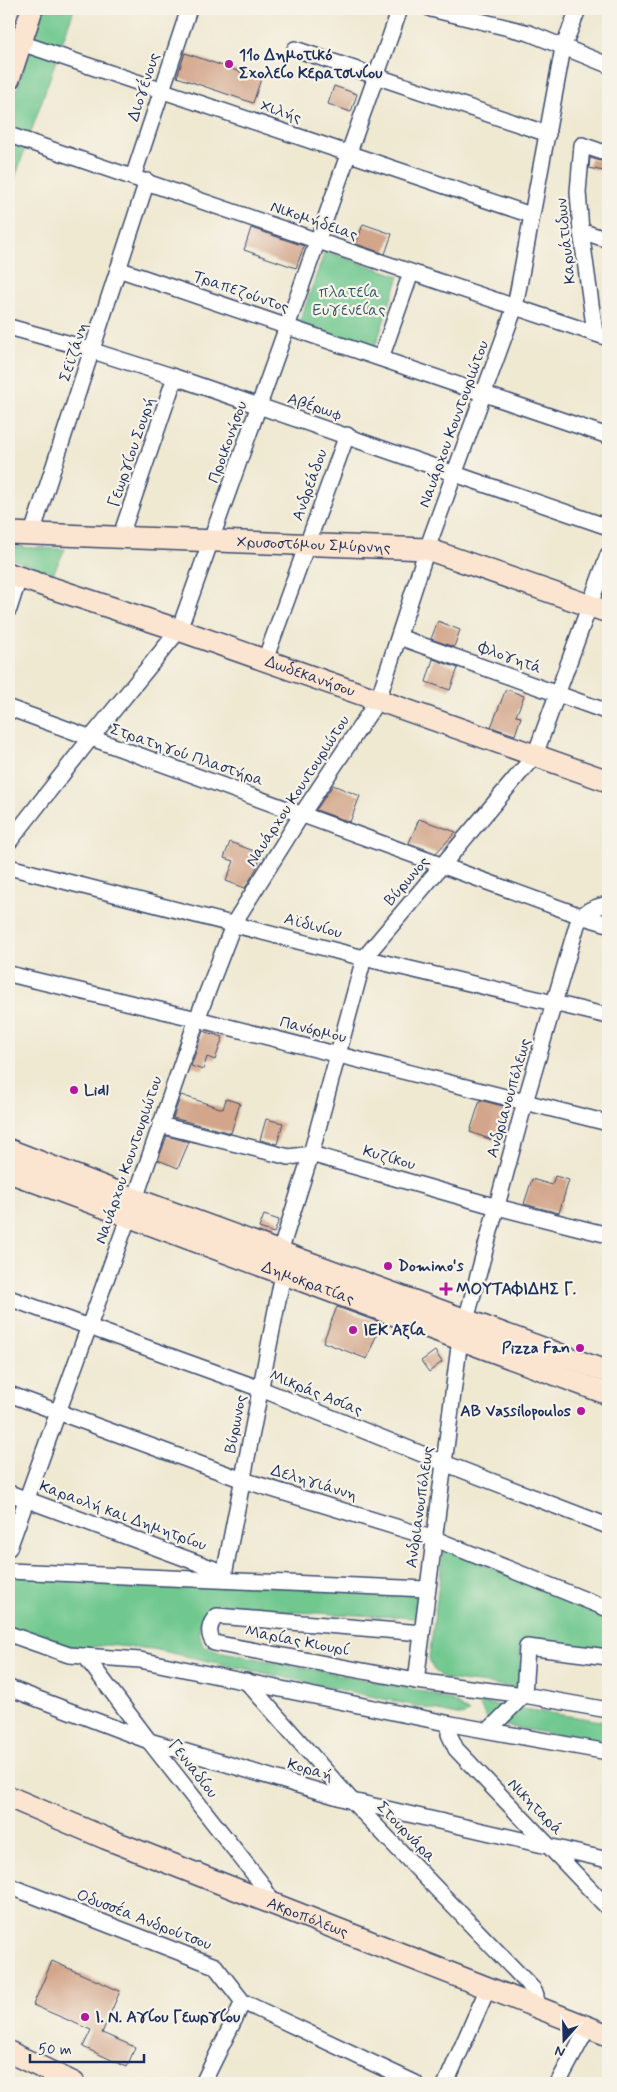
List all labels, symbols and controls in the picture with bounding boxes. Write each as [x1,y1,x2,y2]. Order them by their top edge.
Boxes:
place label: 11o Δημοτικό Σχολείο Κερατσινίου [239,45,383,84]
street label: Διογένους [122,50,165,124]
marker: 11o Δημοτικό Σχολείο Κερατσινίου [223,58,235,70]
street label: Χιλής [258,95,304,129]
street label: Νικομήδειας [268,196,360,246]
street label: Καρυάτιδων [551,197,581,285]
street label: Τραπεζούντος [190,266,292,318]
park label: πλατεία Ευγενείας [312,282,386,321]
street label: Σεϊζάνη [55,320,93,384]
street label: Ναυάρχου Κουντουριώτου [414,338,494,510]
street label: Αβέρωφ [285,387,346,426]
street label: Γεωργίου Σουρή [103,394,161,510]
street label: Προικονήσου [203,398,253,486]
street label: Ανδρεάδου [287,446,333,524]
street label: Χρυσοστόμου Σμύρνης [236,531,391,558]
street label: Φλογητά [474,636,545,679]
street label: Δωδεκανήσου [262,651,358,702]
street label: Ναυάρχου Κουντουριώτου [241,711,355,871]
street label: Στρατηγού Πλαστήρα [107,719,267,791]
street label: Βύρωνος [380,852,434,910]
street label: Αϊδινίου [282,908,344,944]
street label: Πανόρμου [277,1012,349,1048]
street label: Ανδριανουπόλεως [482,1036,536,1160]
street label: Ναυάρχου Κουντουριώτου [90,1073,168,1247]
place label: Lidl [84,1080,109,1101]
marker: Lidl [68,1084,80,1096]
street label: Κυζίκου [360,1140,418,1176]
street label: Δημοκρατίας [259,1256,357,1310]
place label: Domino's [398,1256,465,1277]
marker: Domino's [382,1260,394,1272]
place label: ΜΟΥΤΑΦΙΔΗΣ Γ. [456,1279,576,1300]
marker: ΜΟΥΤΑΦΙΔΗΣ Γ. [440,1283,452,1295]
place label: ΙΕΚ Αξία [363,1320,427,1341]
marker: ΙΕΚ Αξία [347,1324,359,1336]
place label: Pizza Fan [502,1338,570,1359]
marker: Pizza Fan [574,1342,586,1354]
street label: Μικράς Ασίας [266,1365,366,1421]
street label: Βύρωνος [220,1393,252,1455]
place label: AB Vassilopoulos [460,1401,571,1422]
marker: AB Vassilopoulos [575,1405,587,1417]
street label: Ανδριανουπόλεως [401,1445,439,1569]
street label: Δεληγιάννη [268,1460,360,1506]
street label: Καραολή και Δημητρίου [36,1476,210,1556]
street label: Μαρίας Κιουρί [243,1621,351,1661]
street label: Γενναδίου [163,1735,223,1803]
street label: Κοραή [285,1754,335,1786]
street label: Νικηταρά [503,1774,567,1840]
street label: Στουρνάρα [372,1797,440,1867]
street label: Οδυσσέα Ανδρούτσου [73,1884,215,1955]
street label: Ακροπόλεως [264,1892,351,1943]
place label: Ι. Ν. Αγίου Γεωργίου [95,2007,241,2028]
marker: Ι. Ν. Αγίου Γεωργίου [79,2011,91,2023]
north arrow [540,2014,590,2064]
scale bar [30,2032,144,2064]
text: 50 m [38,2040,72,2060]
text: N [552,2041,567,2061]

